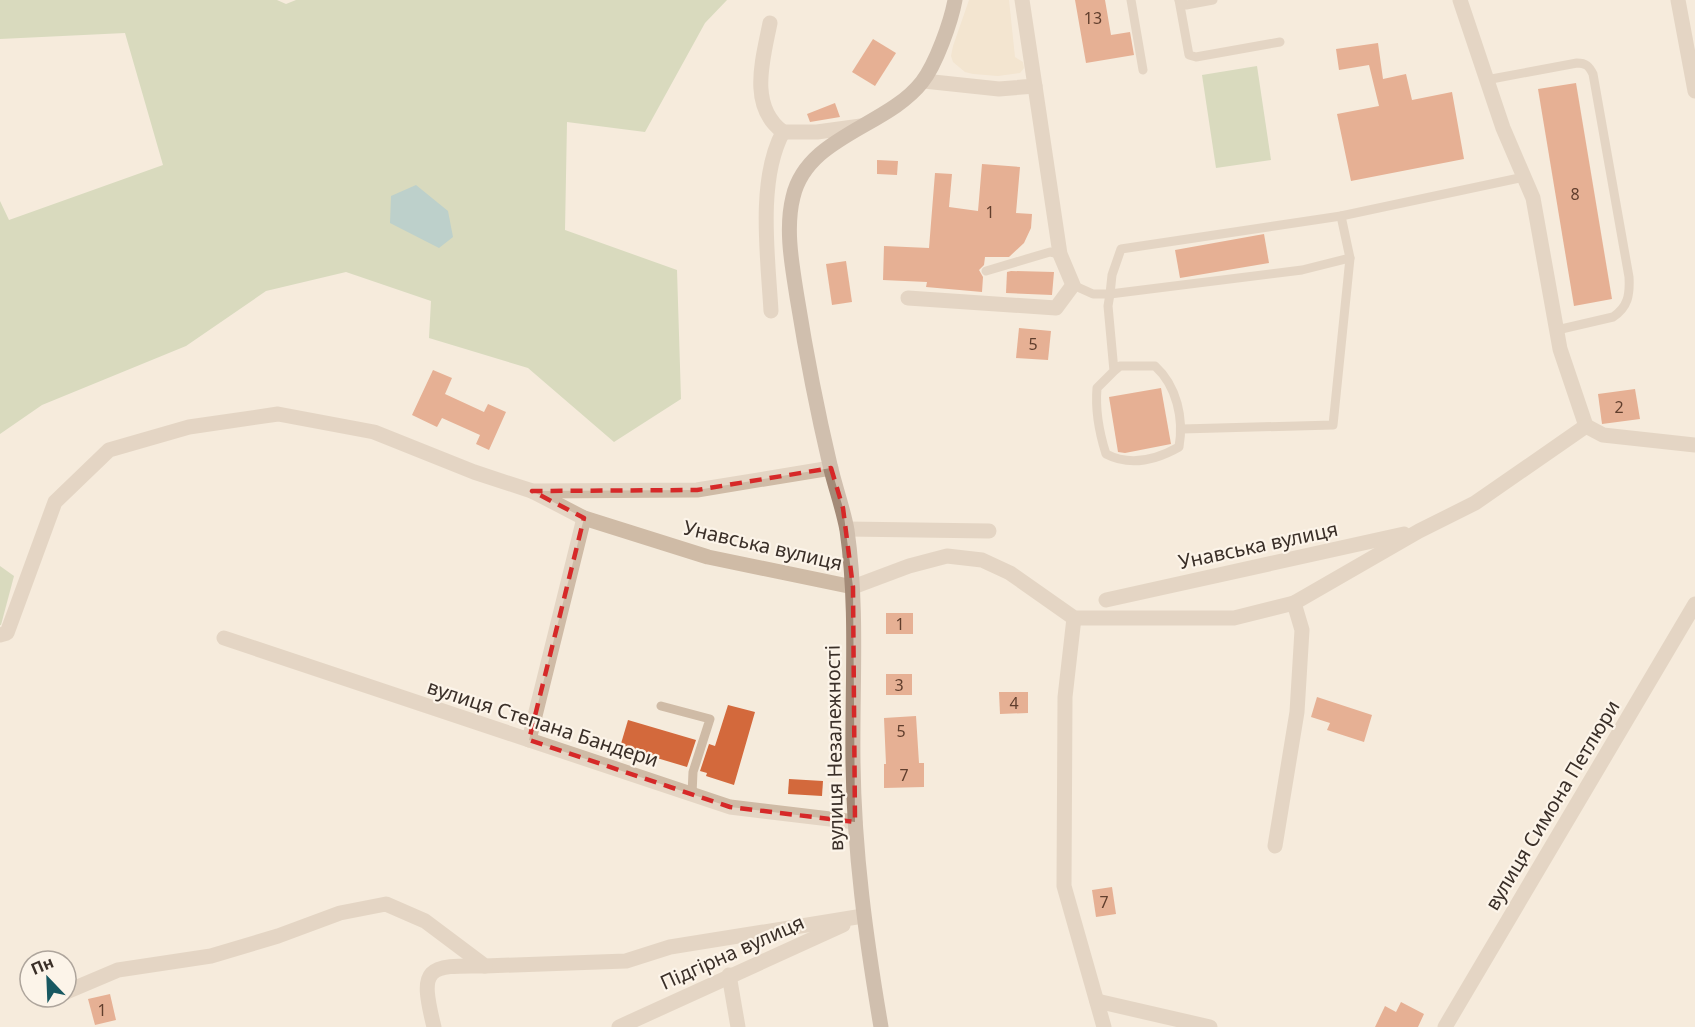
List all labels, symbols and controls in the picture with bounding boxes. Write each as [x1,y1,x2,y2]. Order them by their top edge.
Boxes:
house number: 13 [1084,7,1102,29]
house number: 8 [1570,183,1580,205]
house number: 1 [985,201,995,223]
house number: 5 [1028,333,1038,355]
house number: 2 [1614,396,1624,418]
street label: Унавська вулиця [681,514,845,576]
street label: Унавська вулиця [1176,515,1340,575]
house number: 1 [895,613,905,635]
street label: вулиця Незалежності [819,645,849,851]
street label: вулиця Степана Бандери [424,673,662,773]
house number: 3 [894,674,904,696]
house number: 4 [1009,692,1019,714]
street label: вулиця Симона Петлюри [1478,695,1626,915]
house number: 5 [896,720,906,742]
house number: 7 [899,764,909,786]
house number: 7 [1099,891,1109,913]
street label: Підгірна вулиця [656,908,808,996]
north arrow [18,949,78,1009]
text: Пн [27,951,57,980]
house number: 1 [97,999,107,1021]

